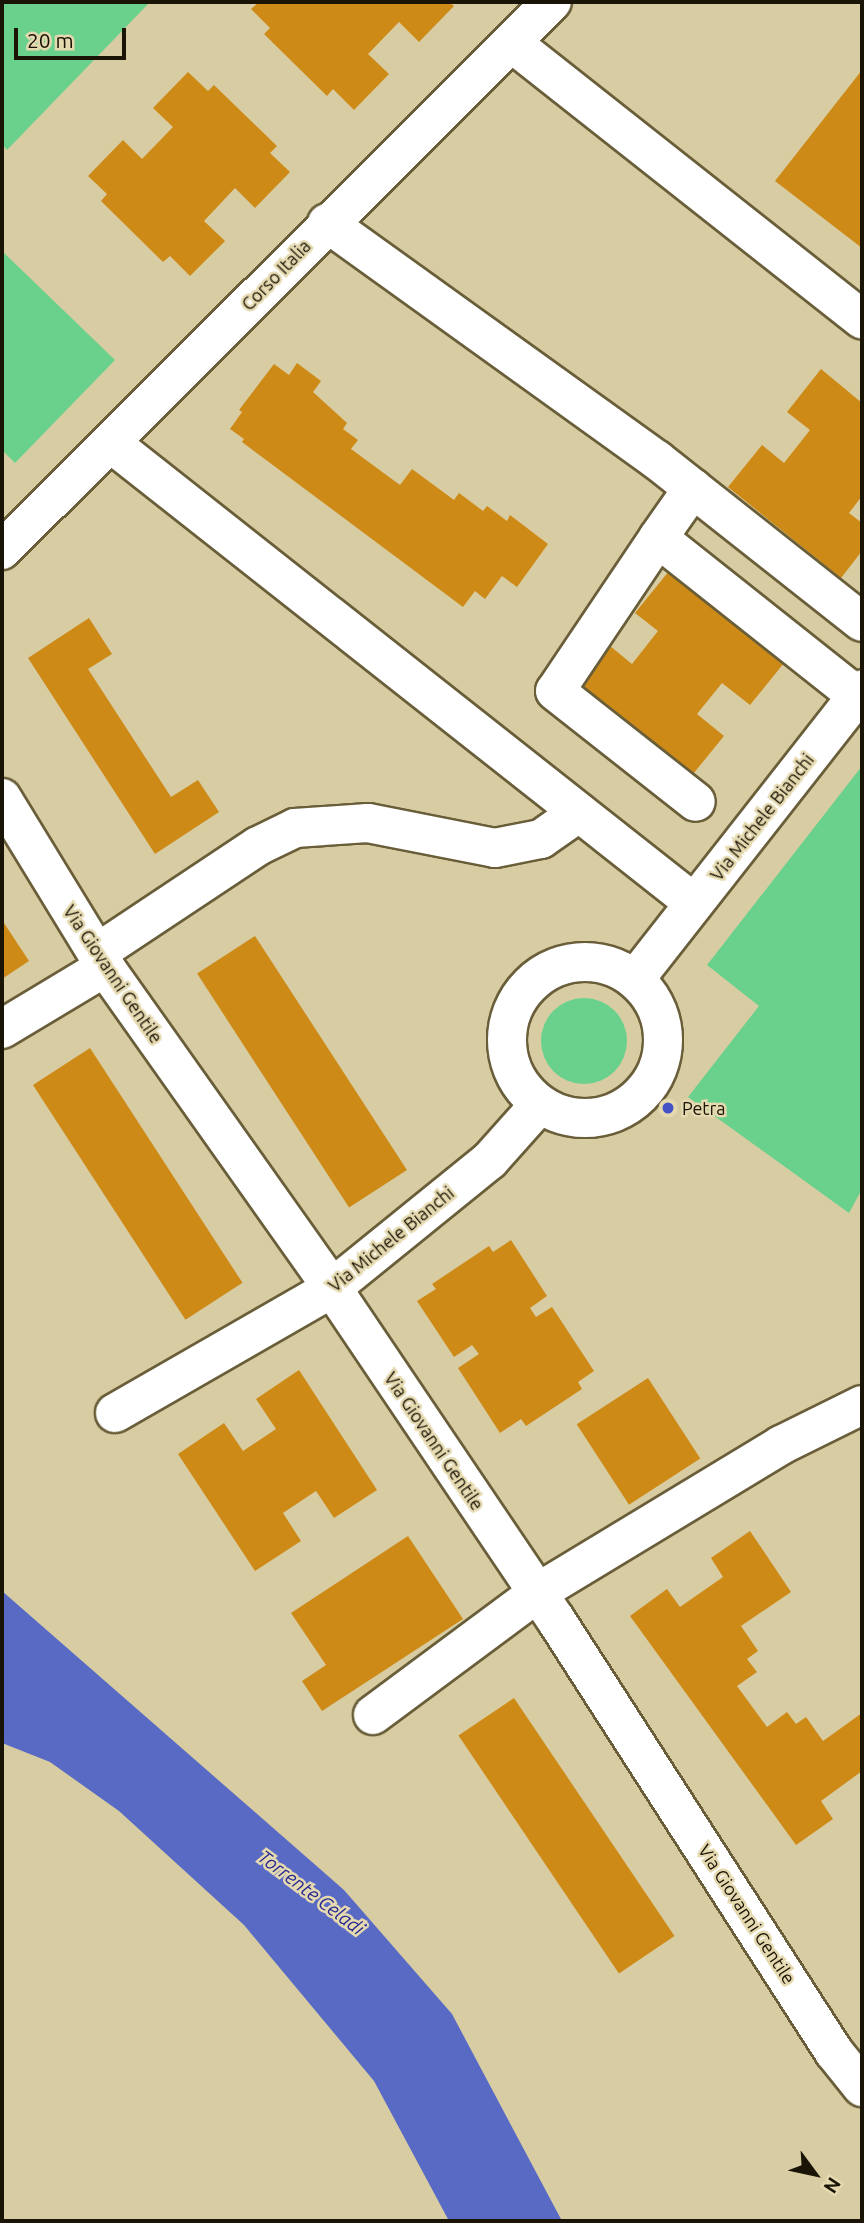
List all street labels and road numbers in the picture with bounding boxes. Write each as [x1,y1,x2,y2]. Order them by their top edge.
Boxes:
street label: Corso Italia [237,235,315,315]
street label: Via Michele Bianchi [706,749,818,885]
street label: Via Giovanni Gentile [59,901,167,1047]
street label: Via Michele Bianchi [324,1182,458,1296]
street label: Via Giovanni Gentile [380,1368,488,1514]
street label: Via Giovanni Gentile [694,1840,800,1988]

